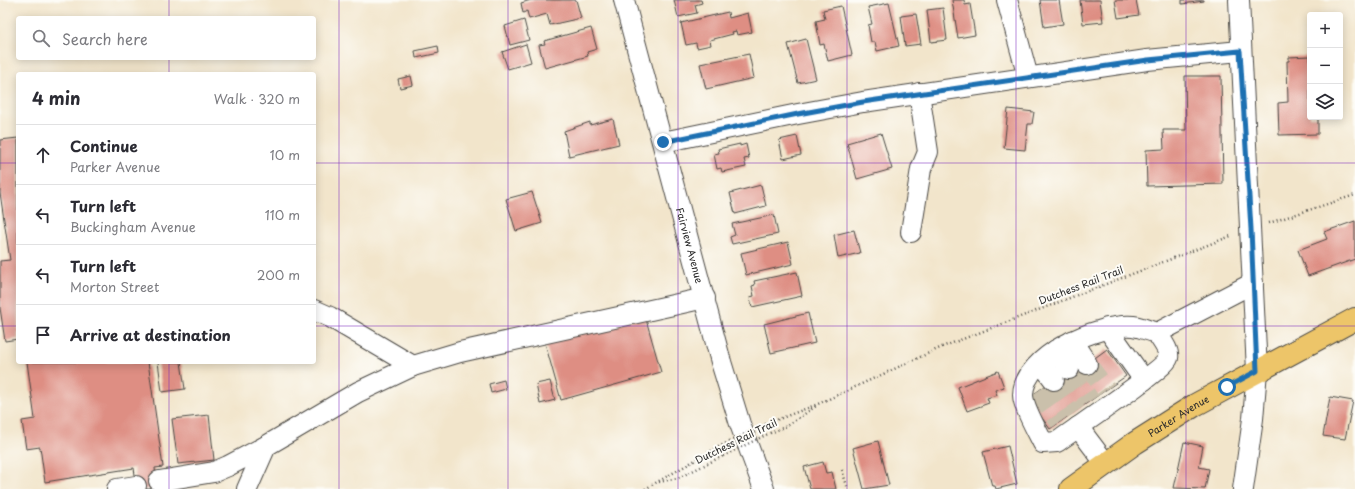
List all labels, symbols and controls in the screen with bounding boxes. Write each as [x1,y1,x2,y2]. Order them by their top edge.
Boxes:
map controls [1307,12,1343,120]
button: + [1307,12,1343,48]
search box [16,16,316,60]
icon: search [30,27,52,49]
text: Search here [62,27,148,50]
button: − [1307,48,1343,84]
button: layers [1307,84,1343,120]
text: 4 min [32,85,80,111]
text: Walk · 320 m [214,89,300,108]
route end [654,133,672,151]
text: Continue [70,134,138,157]
icon: ahead [32,144,54,166]
text: 10 m [270,145,300,164]
text: Parker Avenue [70,157,160,176]
text: Turn left [70,194,136,217]
icon: left [32,204,54,226]
text: 110 m [265,205,300,224]
street label: Fairview Avenue [673,206,708,285]
text: Buckingham Avenue [70,217,196,236]
text: Turn left [70,254,136,277]
street label: Dutchess Rail Trail [1036,261,1125,308]
icon: left [32,264,54,286]
text: 200 m [257,265,300,284]
text: Morton Street [70,277,159,296]
text: Arrive at destination [70,323,231,346]
icon: arrive [32,324,54,346]
route start [1218,378,1236,396]
street label: Parker Avenue [1145,391,1211,440]
street label: Dutchess Rail Trail [692,414,779,467]

